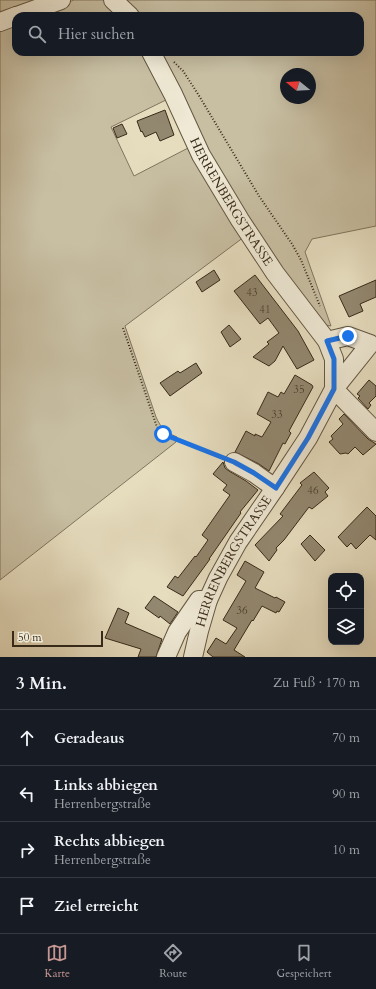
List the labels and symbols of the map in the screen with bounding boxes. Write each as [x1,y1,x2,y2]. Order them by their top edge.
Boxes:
north arrow [280,68,316,104]
street label: HERRENBERGSTRASSE [185,135,277,270]
house number: 43 [246,285,258,300]
house number: 41 [259,302,271,317]
route end [339,327,357,345]
house number: 35 [293,382,305,397]
house number: 33 [271,407,283,422]
route start [154,425,172,443]
house number: 46 [307,483,319,498]
street label: HERRENBERGSTRASSE [192,492,276,629]
house number: 36 [236,603,248,618]
scale bar [12,629,103,648]

